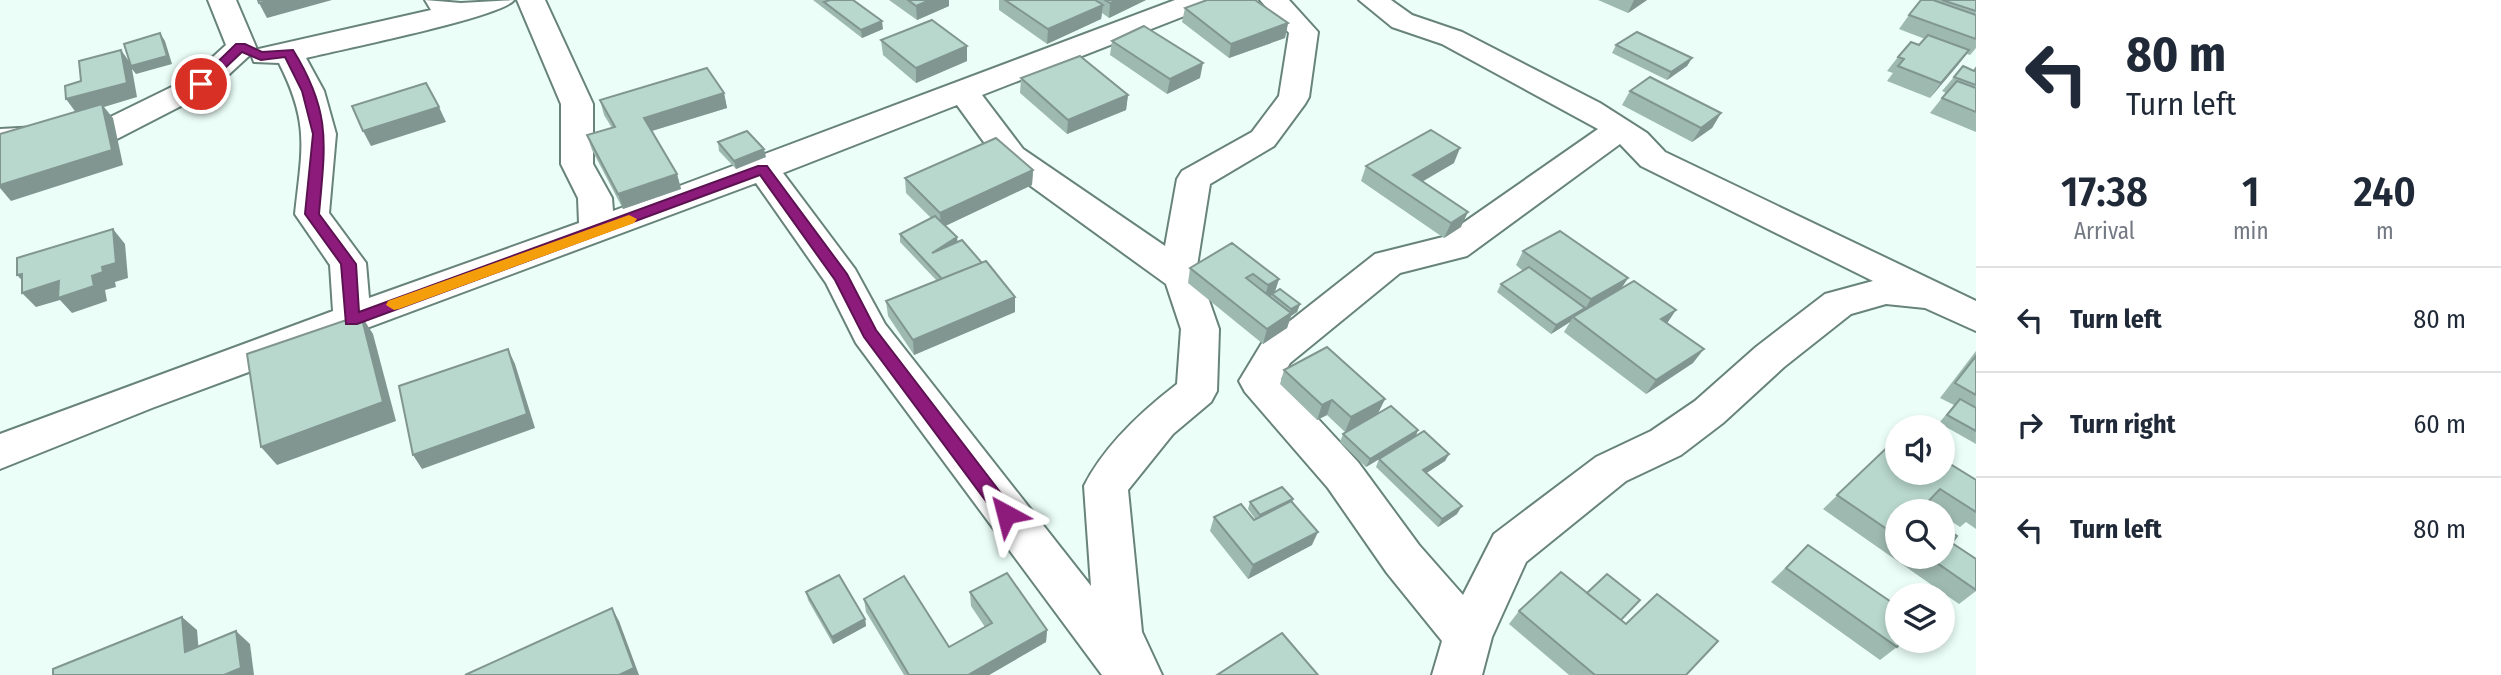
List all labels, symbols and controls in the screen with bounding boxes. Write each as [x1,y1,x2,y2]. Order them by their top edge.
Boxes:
text: 80 m [2126,25,2226,84]
icon: left [2011,28,2102,119]
pin [171,54,231,114]
icon: arrive [182,65,220,103]
text: Turn left [2126,85,2236,123]
text: 17:38 [2061,167,2148,217]
text: 1 [2242,167,2259,217]
text: 240 [2354,167,2416,217]
text: Arrival [2074,217,2135,245]
text: min [2233,217,2269,245]
text: m [2376,217,2394,245]
icon: left [2011,301,2049,339]
text: Turn left [2070,304,2162,335]
text: 80 m [2413,304,2466,335]
icon: right [2011,406,2049,444]
text: Turn right [2070,409,2176,440]
text: 60 m [2413,409,2466,440]
map controls [1885,415,1955,653]
button: sound [1885,415,1955,485]
position arrow [969,477,1043,551]
button: search [1885,499,1955,569]
icon: left [2011,511,2049,549]
text: Turn left [2070,514,2162,545]
text: 80 m [2413,514,2466,545]
button: layers [1885,583,1955,653]

